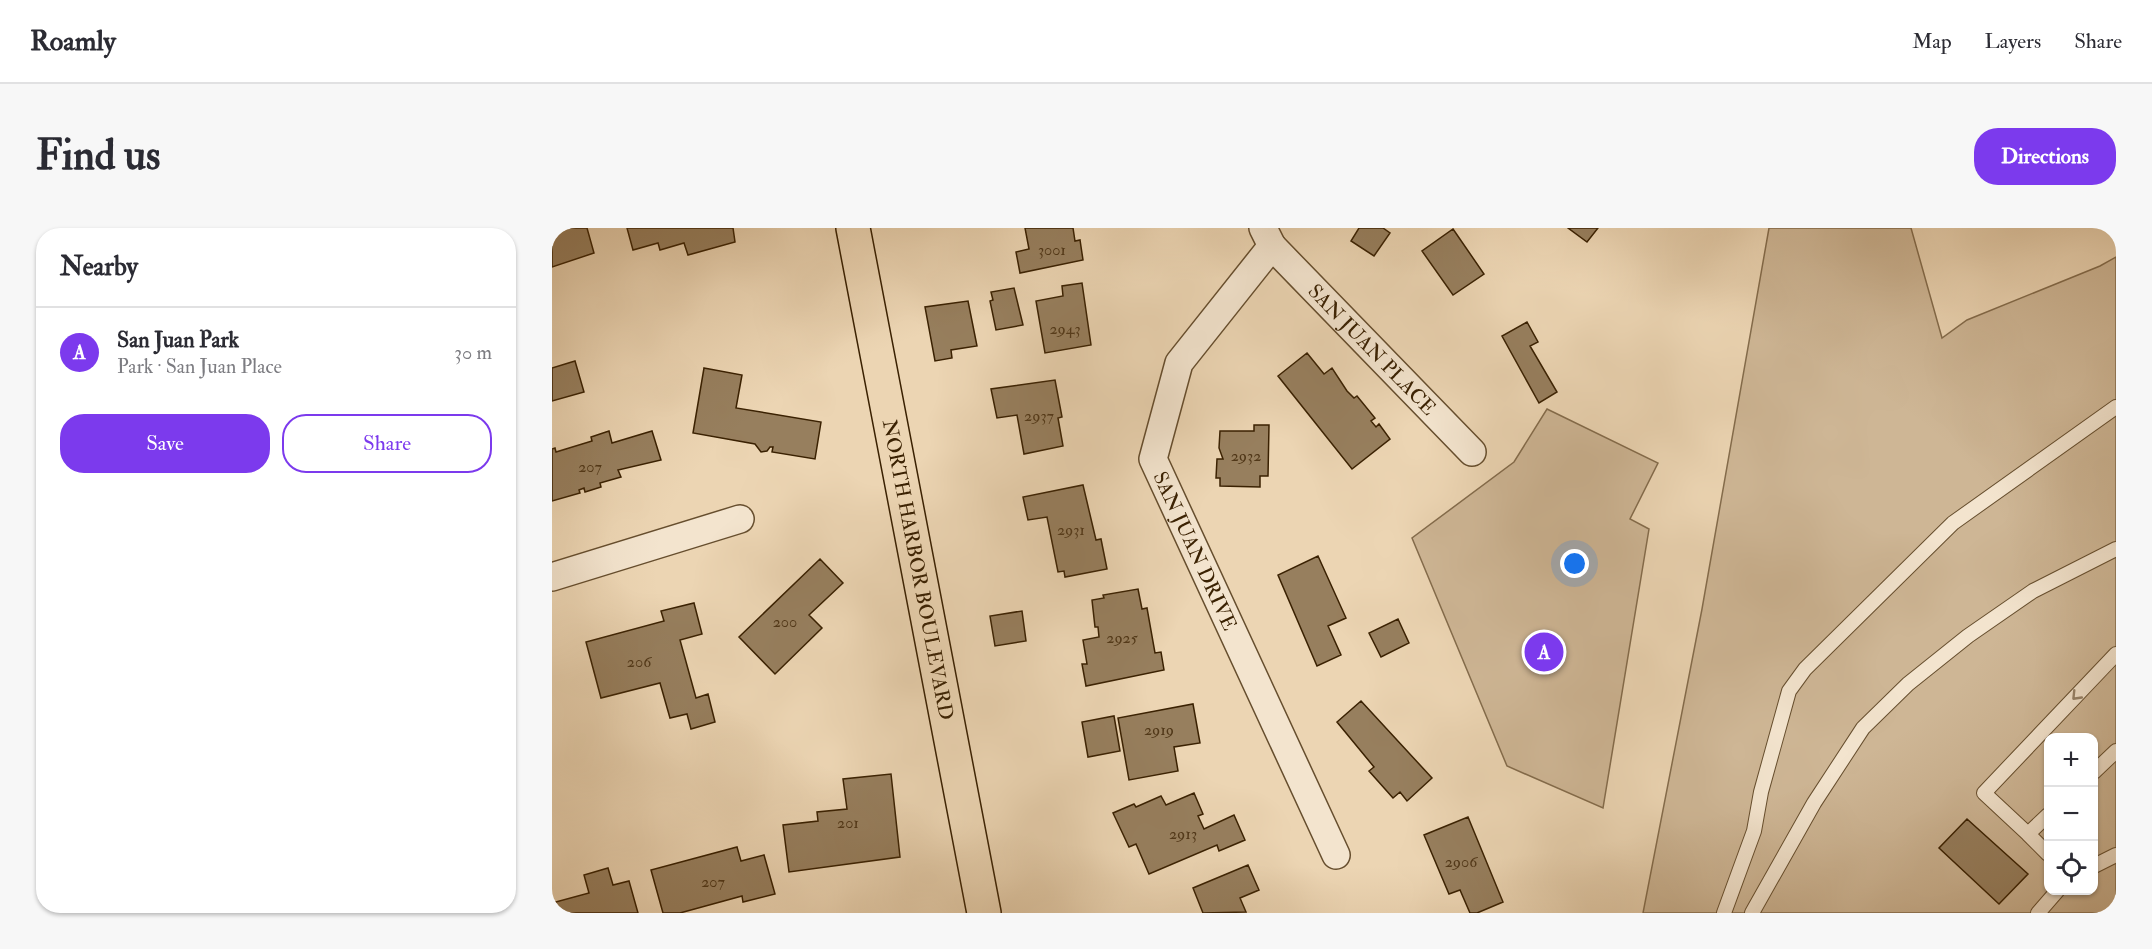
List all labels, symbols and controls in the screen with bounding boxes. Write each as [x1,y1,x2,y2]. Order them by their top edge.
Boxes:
text: Roamly [30,24,116,59]
text: Map [1912,28,1952,55]
text: Layers [1985,28,2041,55]
text: Share [2074,28,2122,55]
button: Directions [1974,128,2116,185]
text: Find us [36,130,160,182]
house number: 3001 [1038,240,1066,260]
text: Nearby [60,251,138,283]
street label: SAN JUAN PLACE [1303,278,1442,420]
house number: 2943 [1049,319,1081,339]
text: San Juan Park [117,326,239,354]
text: A [73,340,86,365]
text: 30 m [454,340,492,365]
text: Park · San Juan Place [117,354,282,379]
house number: 2937 [1024,406,1055,426]
button: Save [60,414,270,473]
button: Share [282,414,492,473]
street label: NORTH HARBOR BOULEVARD [877,417,959,722]
house number: 2932 [1231,446,1261,466]
house number: 207 [578,457,602,477]
street label: SAN JUAN DRIVE [1148,467,1243,634]
house number: 2931 [1057,520,1085,540]
your location [1560,549,1589,578]
house number: 200 [773,612,797,632]
house number: 2925 [1106,628,1138,648]
pin: A [1524,630,1564,674]
house number: 206 [627,652,652,672]
one-way arrow [2072,689,2083,700]
house number: 2919 [1144,720,1174,740]
map controls [2044,733,2098,895]
button: + [2044,733,2098,787]
button: − [2044,787,2098,841]
house number: 201 [837,813,859,833]
house number: 2913 [1169,824,1197,844]
button: locate [2044,841,2098,895]
house number: 2906 [1445,852,1478,872]
house number: 207 [701,872,725,892]

